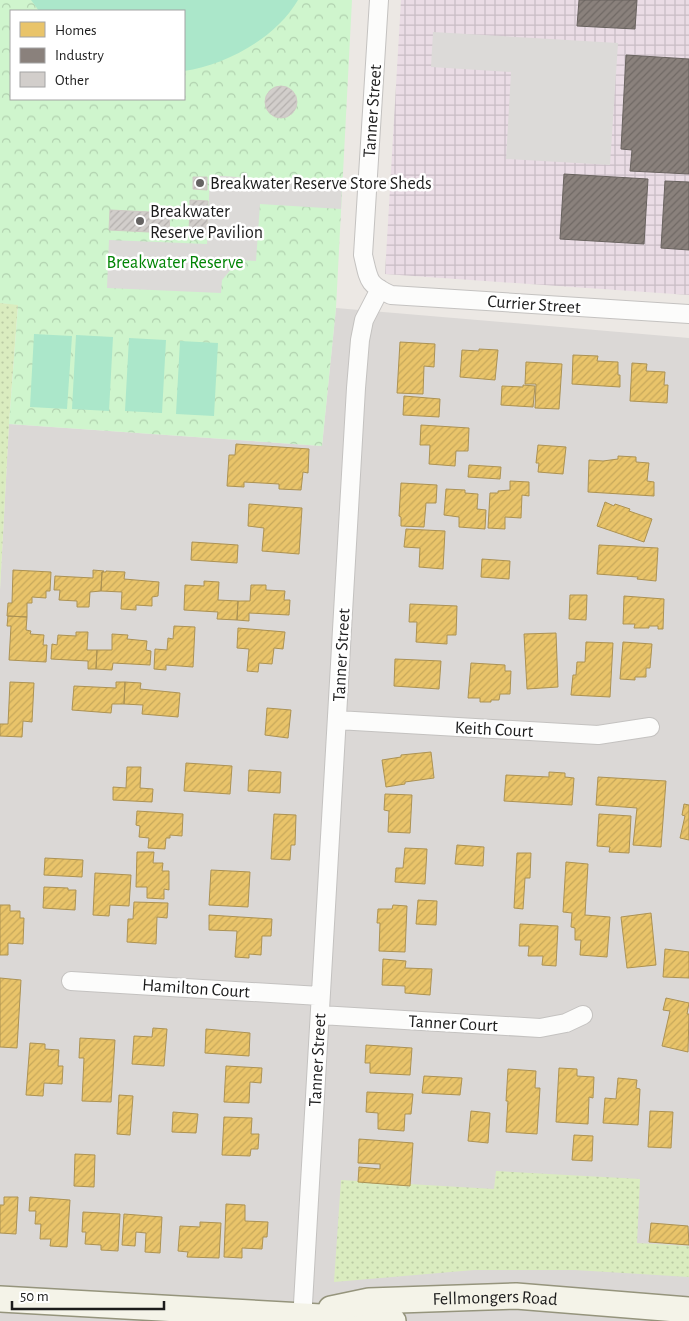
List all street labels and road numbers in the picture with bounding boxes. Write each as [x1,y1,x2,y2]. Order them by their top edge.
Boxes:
street label: Tanner Street [361,63,385,158]
street label: Currier Street [487,293,581,317]
street label: Tanner Street [331,608,353,702]
street label: Keith Court [454,719,534,741]
street label: Hamilton Court [141,976,251,1002]
street label: Tanner Street [307,1013,329,1107]
street label: Tanner Court [408,1013,498,1035]
street label: Fellmongers Road [432,1288,558,1309]

